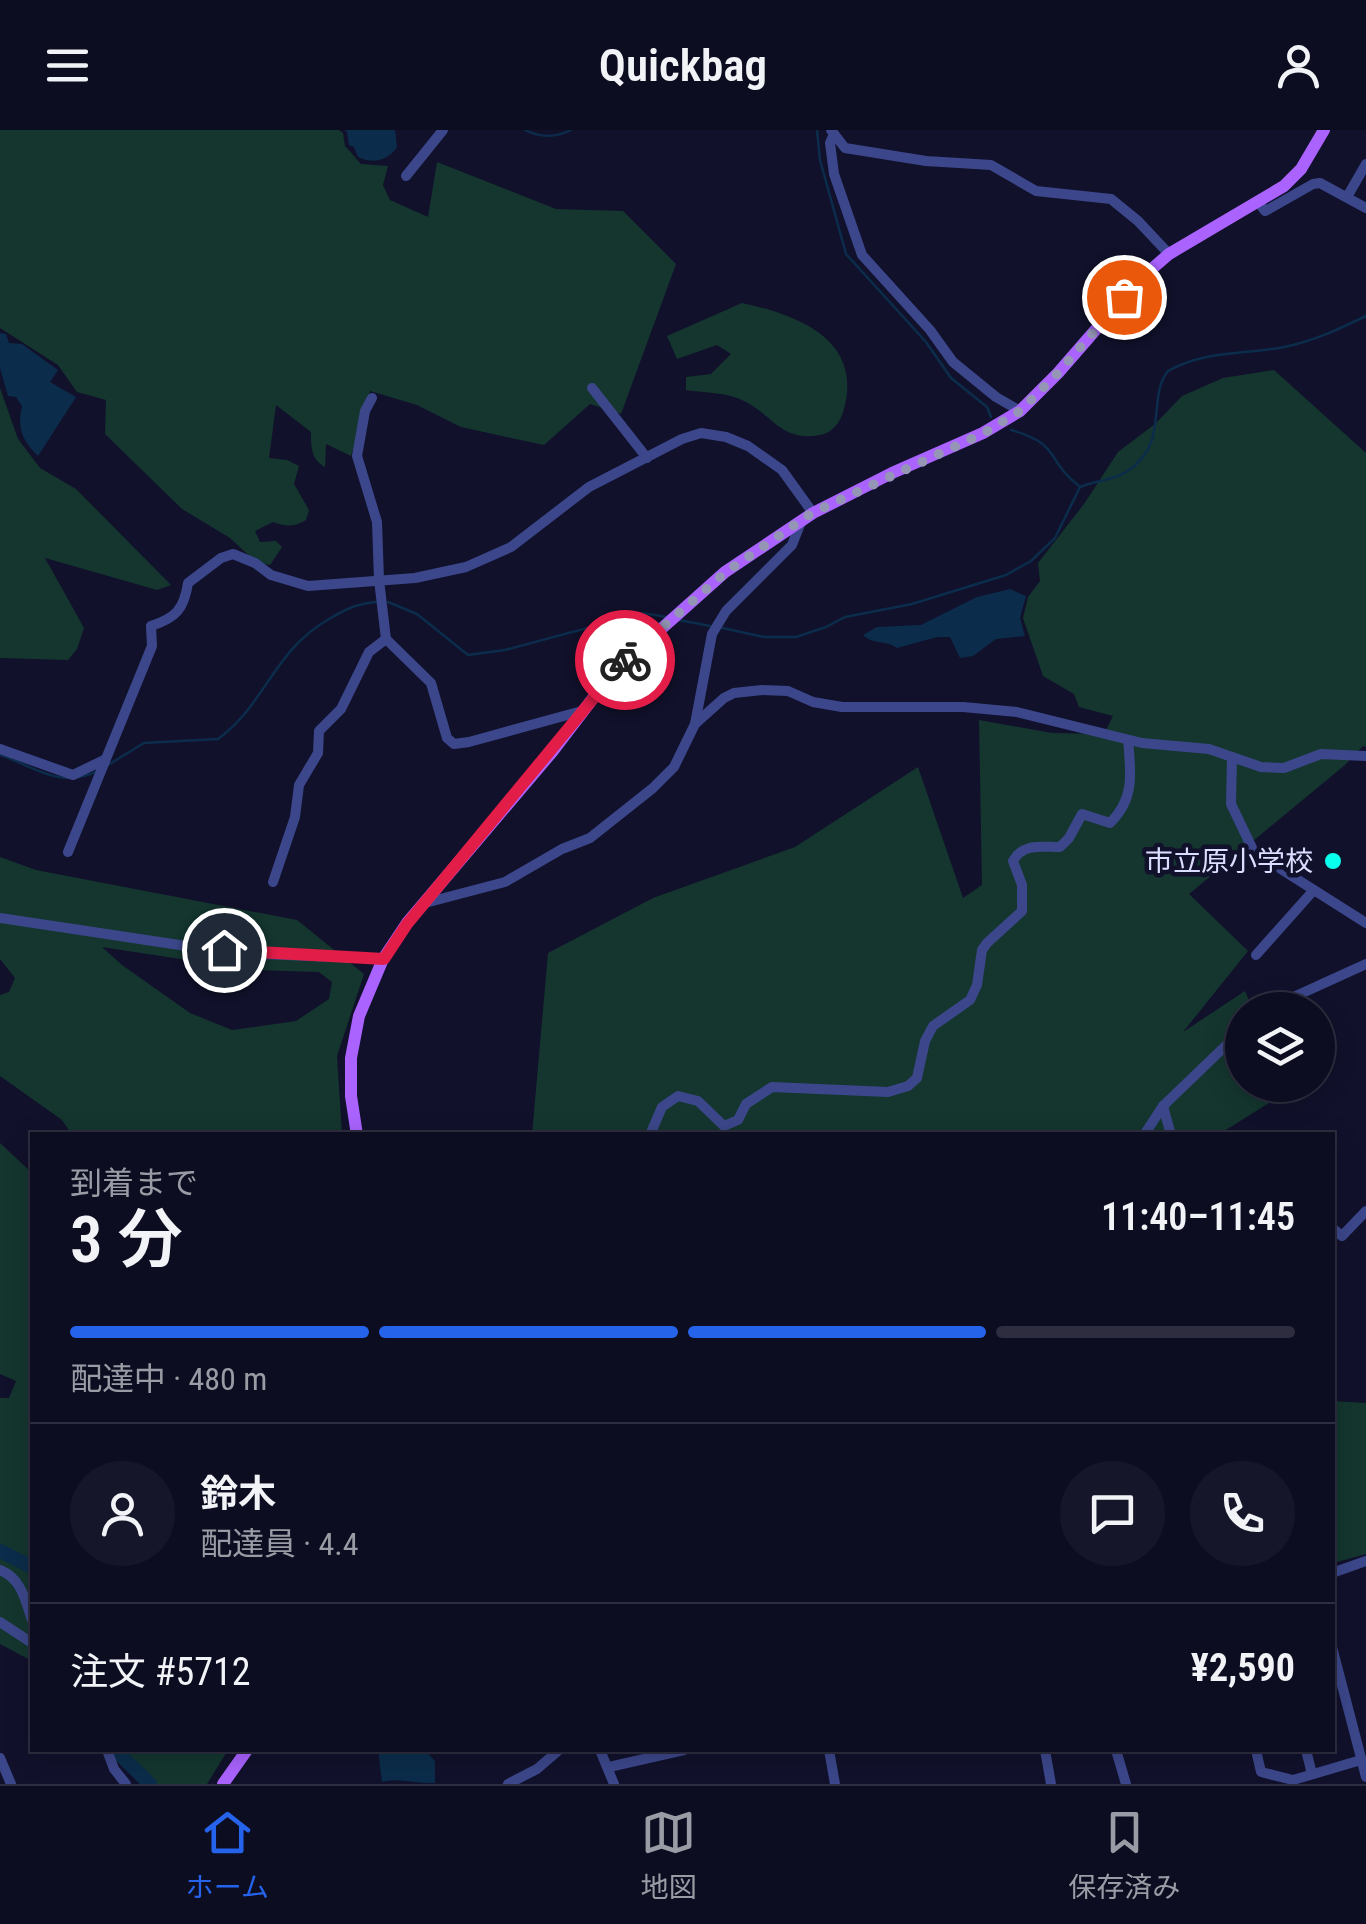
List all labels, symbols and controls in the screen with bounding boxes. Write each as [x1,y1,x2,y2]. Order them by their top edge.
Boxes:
icon: menu [40,38,95,93]
icon: person [1271,38,1326,93]
text: Quickbag [599,39,767,92]
pin [1082,255,1167,340]
icon: bag [1097,270,1152,325]
courier [575,610,675,710]
icon: bike [598,633,653,688]
place label: 市立原小学校 [1145,845,1313,878]
marker: 市立原小学校 [1322,850,1344,872]
pin [182,908,267,993]
icon: home [197,923,252,978]
map controls [1225,992,1335,1102]
button: layers [1225,992,1335,1102]
text: 到着まで [70,1164,198,1202]
text: 11:40–11:45 [1101,1195,1295,1239]
text: 3 分 [70,1202,183,1278]
text: 配達中 · 480 m [70,1360,267,1398]
button: person [70,1461,175,1566]
button: chat [1060,1461,1165,1566]
button: phone [1190,1461,1295,1566]
text: 鈴木 [200,1472,276,1516]
text: 配達員 · 4.4 [200,1525,359,1563]
text: ¥2,590 [1191,1646,1295,1690]
text: 注文 #5712 [70,1650,251,1694]
tab: ホーム [186,1805,269,1905]
tab: 地図 [641,1805,697,1905]
tab: 保存済み [1068,1805,1180,1905]

